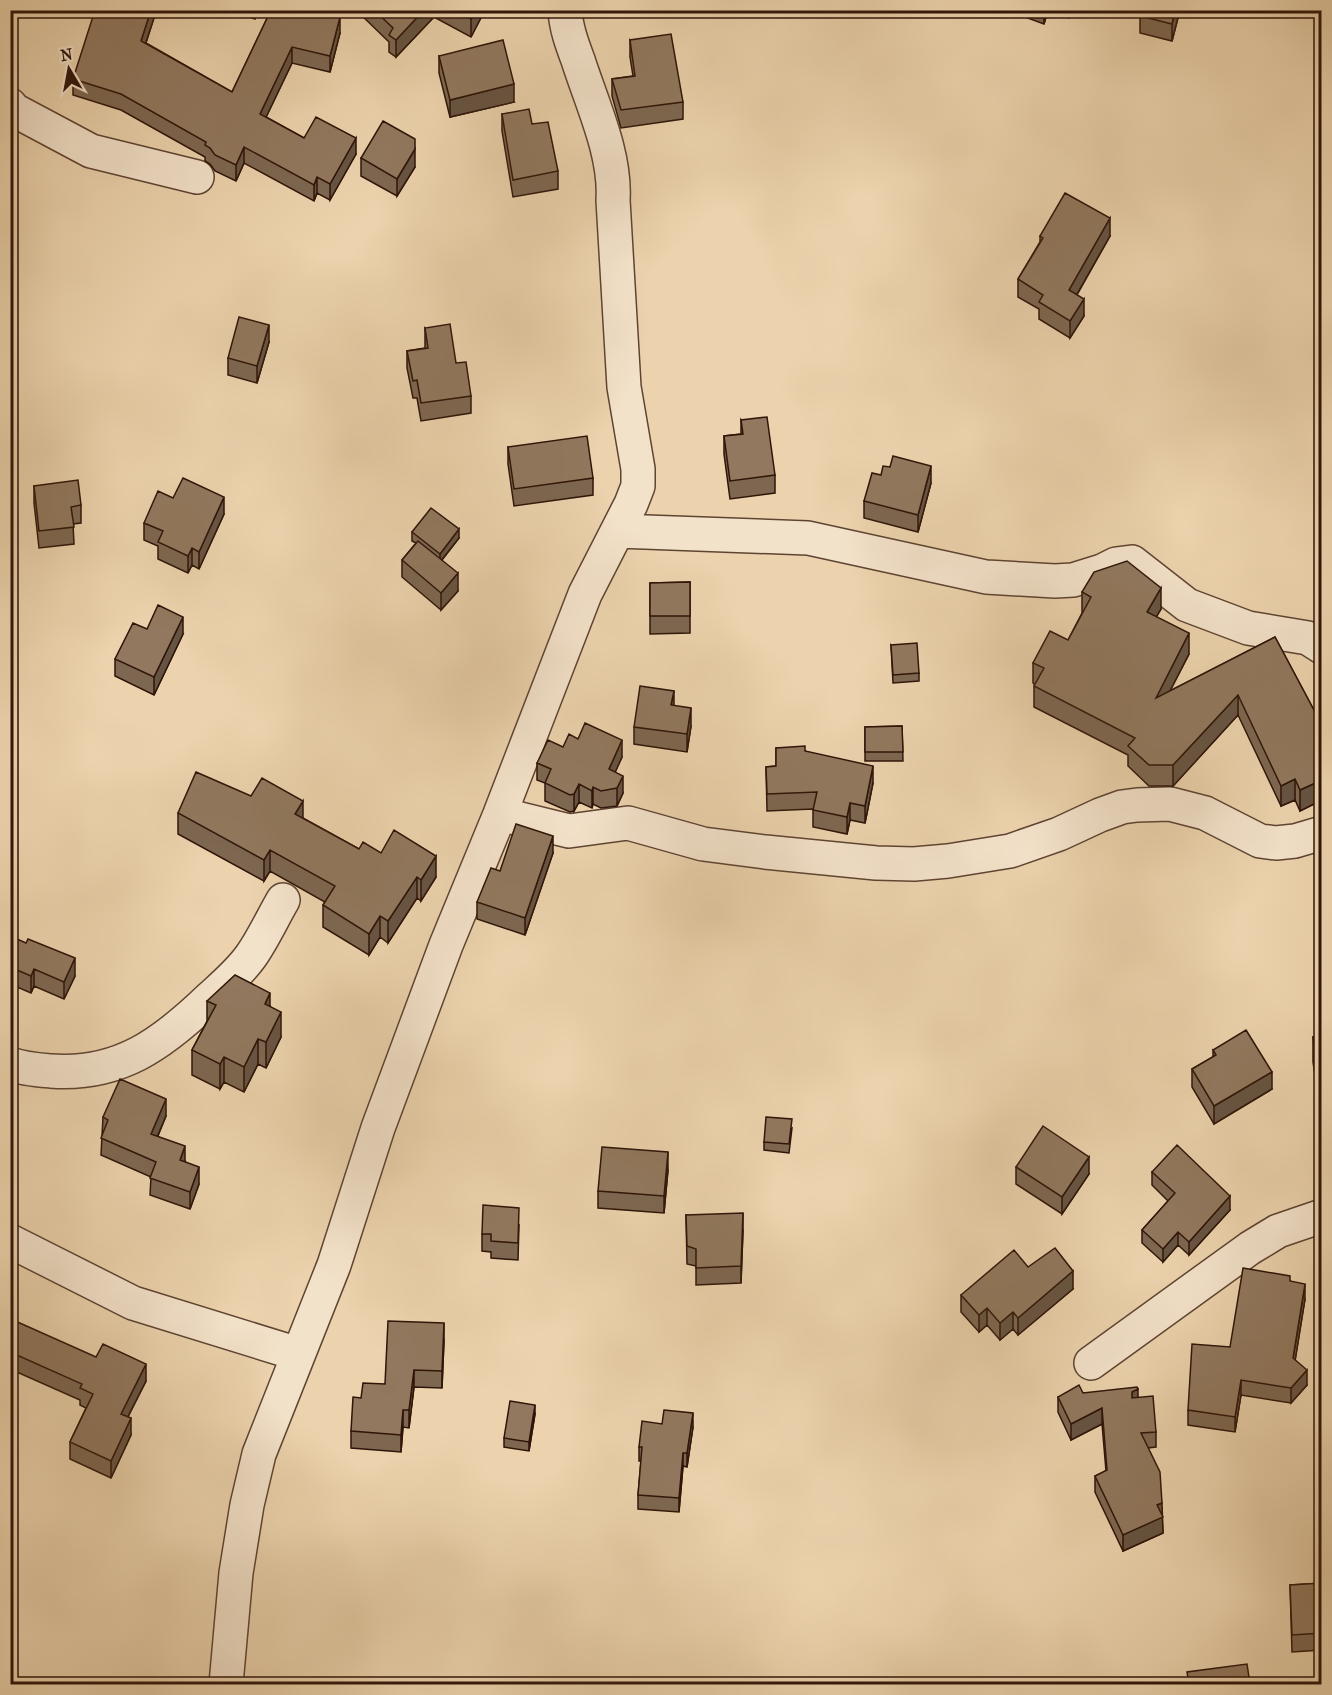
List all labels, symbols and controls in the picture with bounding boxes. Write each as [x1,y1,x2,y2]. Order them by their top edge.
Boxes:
north arrow [39,39,99,99]
text: N [59,44,75,65]

